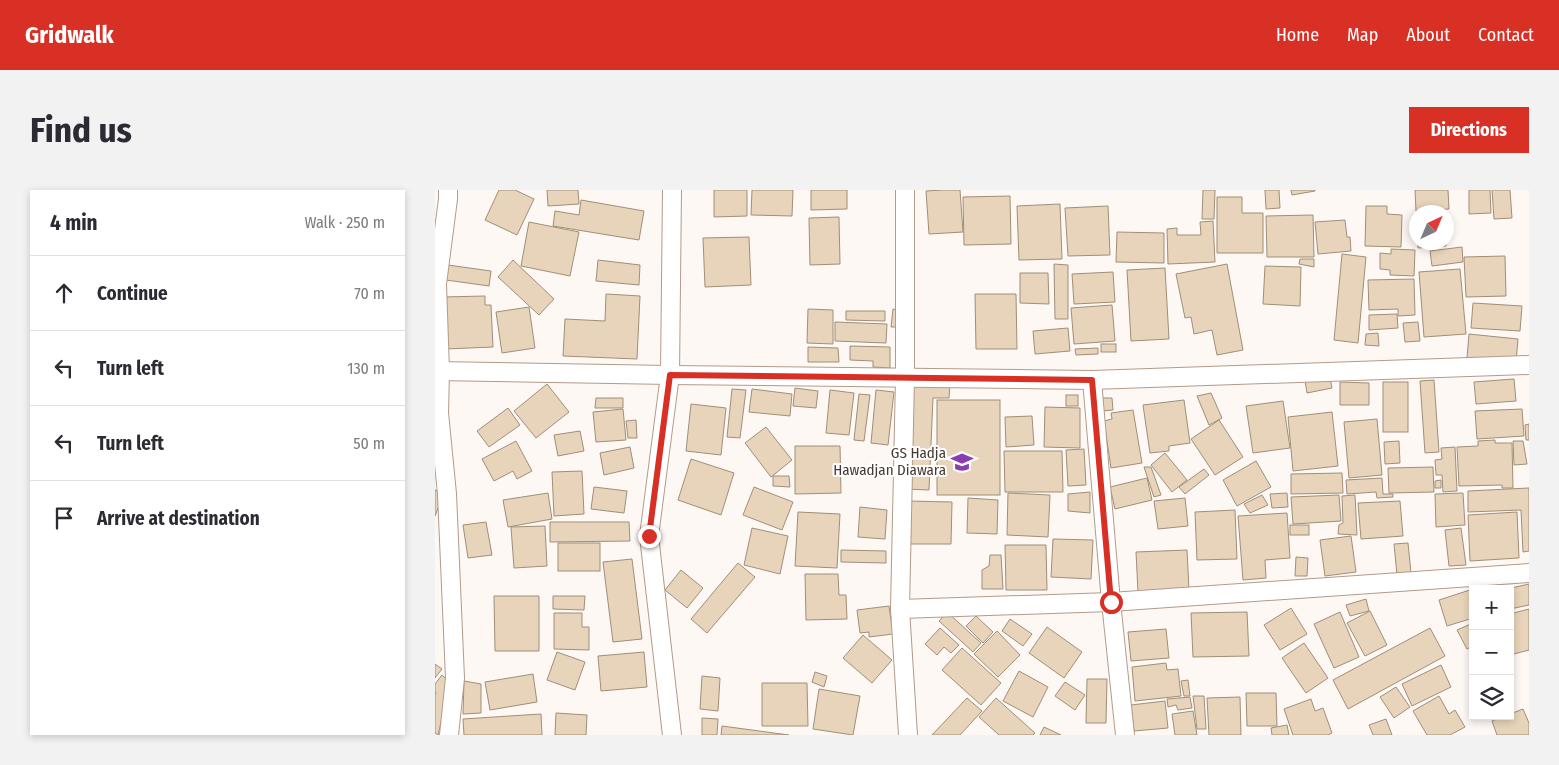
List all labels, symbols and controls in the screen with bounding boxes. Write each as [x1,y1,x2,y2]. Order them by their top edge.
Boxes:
text: Gridwalk [25,21,114,49]
text: Home [1276,24,1319,46]
text: Map [1347,24,1378,46]
text: About [1406,24,1450,46]
text: Contact [1478,24,1534,46]
button: Directions [1409,107,1529,153]
text: Find us [30,109,132,151]
north arrow [1409,205,1454,250]
text: 4 min [50,210,98,236]
text: Walk · 250 m [304,213,385,232]
icon: ahead [50,279,78,307]
text: Continue [97,282,168,305]
text: 70 m [354,284,385,303]
icon: left [50,354,78,382]
text: Turn left [97,357,164,380]
text: 130 m [347,359,385,378]
icon: left [50,429,78,457]
text: Turn left [97,432,164,455]
text: 50 m [353,434,385,453]
place label: GS Hadja Hawadjan Diawara [833,444,946,479]
school or university icon: GS Hadja Hawadjan Diawara [949,449,975,475]
icon: arrive [50,504,78,532]
text: Arrive at destination [97,507,260,530]
route end [638,525,661,548]
map controls [1469,585,1514,720]
button: + [1469,585,1514,630]
route start [1100,591,1123,614]
button: − [1469,630,1514,675]
button: layers [1469,675,1514,720]

